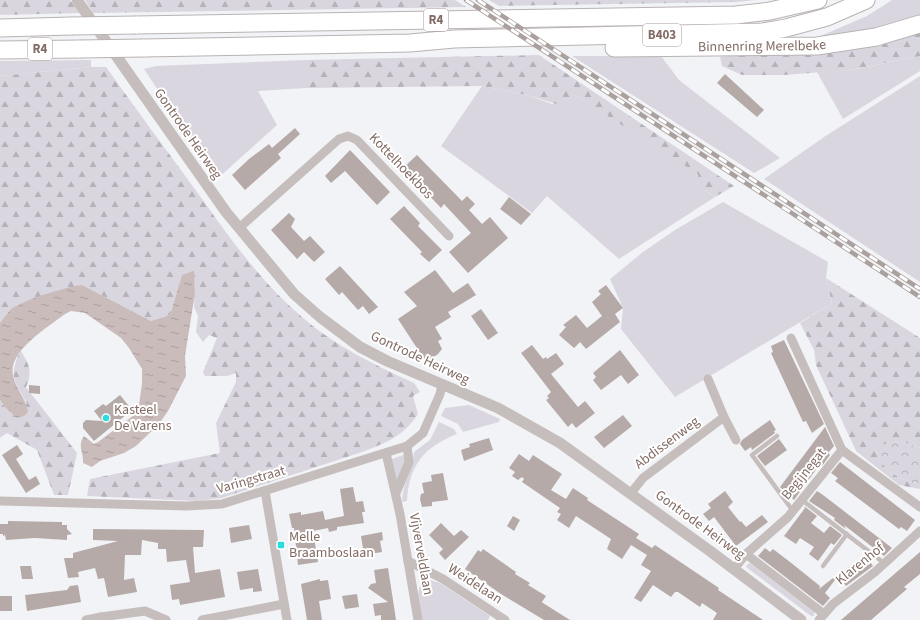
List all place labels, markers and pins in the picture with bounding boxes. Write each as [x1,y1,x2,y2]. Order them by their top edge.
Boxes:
place label: Kasteel De Varens [114,400,172,436]
marker: Kasteel De Varens [101,413,111,423]
place label: Melle Braamboslaan [289,527,374,563]
marker: Melle Braamboslaan [276,540,286,550]

